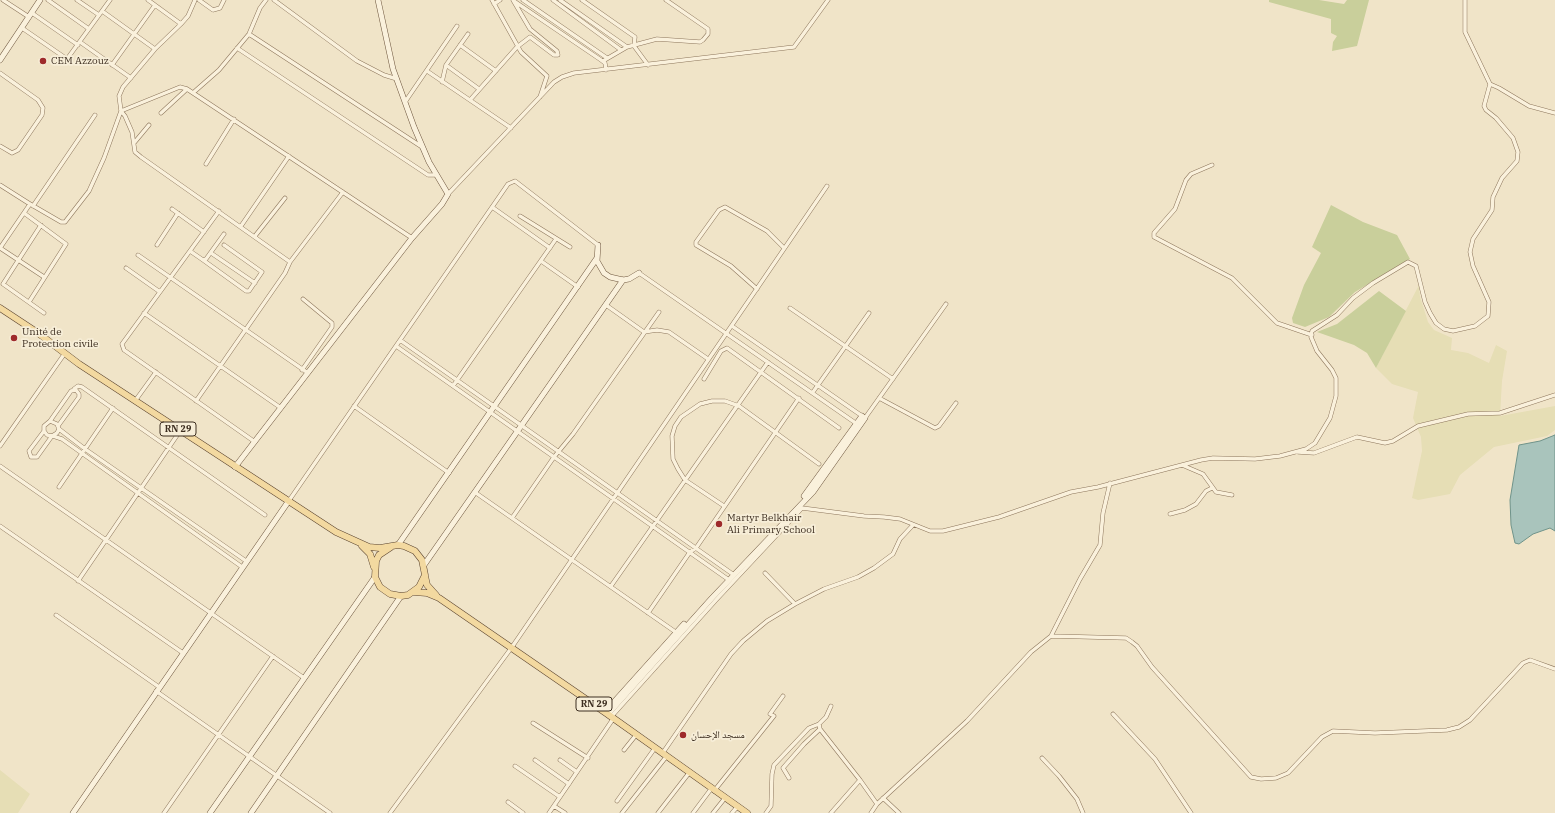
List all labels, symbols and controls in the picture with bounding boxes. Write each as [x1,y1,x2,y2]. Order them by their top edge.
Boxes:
place label: CEM Azzouz [51,55,109,67]
marker: CEM Azzouz [38,56,48,66]
place label: Unité de Protection civile [22,326,98,350]
marker: Unité de Protection civile [9,333,19,343]
road number: RN 29 [160,422,196,436]
place label: Martyr Belkhair Ali Primary School [727,512,815,536]
marker: Martyr Belkhair Ali Primary School [714,519,724,529]
road number: RN 29 [576,697,612,711]
place label: مسجد الإحسان [691,729,745,741]
marker: مسجد الإحسان [678,730,688,740]

